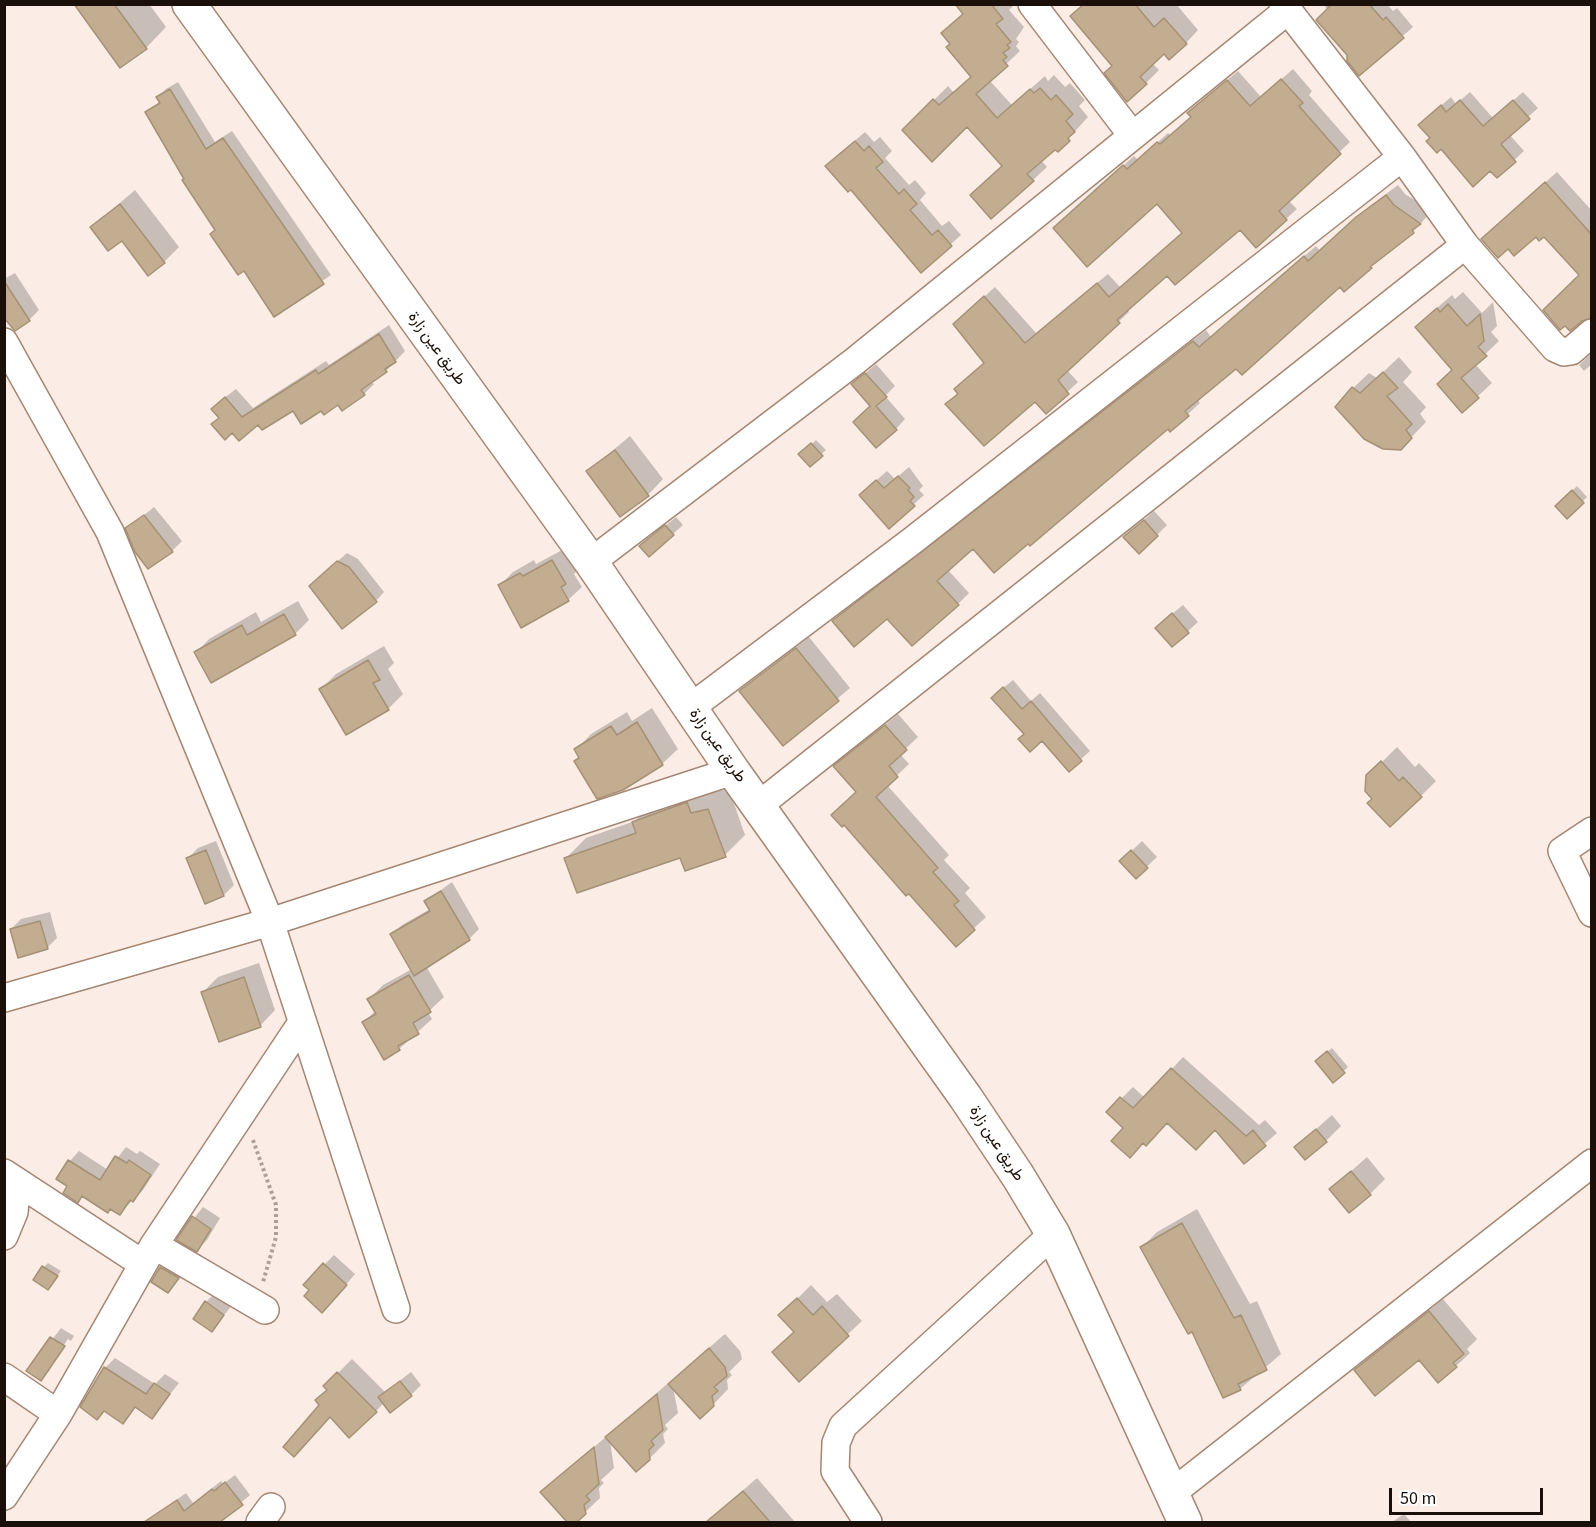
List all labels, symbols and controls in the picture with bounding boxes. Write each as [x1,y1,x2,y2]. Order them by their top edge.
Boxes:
street label: طريق عين زارة [403,308,469,390]
street label: طريق عين زارة [684,705,750,787]
street label: طريق عين زارة [964,1103,1028,1185]
scale bar [1392,1476,1546,1514]
text: 50 m [1400,1486,1436,1511]

